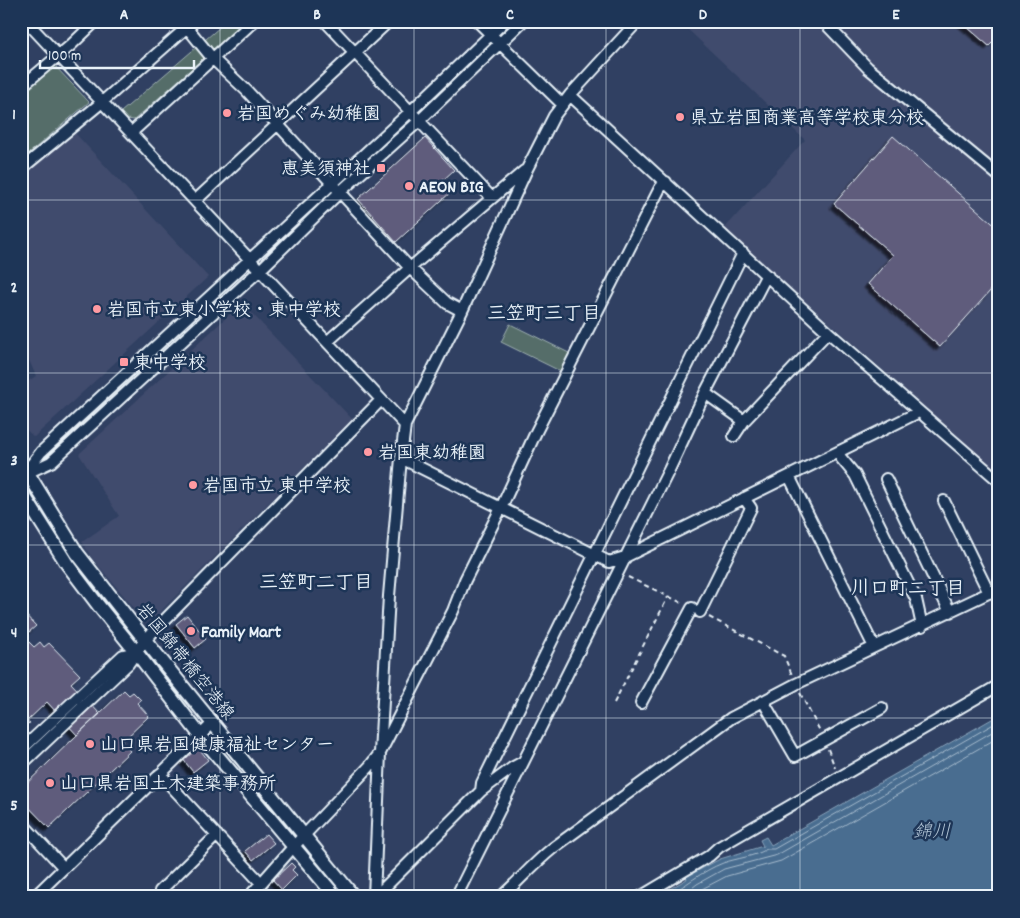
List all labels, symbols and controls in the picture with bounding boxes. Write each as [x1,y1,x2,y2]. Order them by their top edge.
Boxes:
text: A [120,4,129,27]
text: B [313,4,321,27]
text: C [506,4,514,27]
text: D [699,4,708,27]
text: E [892,4,900,27]
scale bar [40,38,194,70]
text: 100 m [48,46,81,68]
place label: 岩国めぐみ幼稚園 [237,103,381,128]
text: 1 [12,104,16,127]
marker: 岩国めぐみ幼稚園 [221,107,233,119]
place label: 県立岩国商業高等学校東分校 [690,107,924,132]
marker: 県立岩国商業高等学校東分校 [674,111,686,123]
place label: 恵美須神社 [281,158,371,183]
marker: 恵美須神社 [375,162,387,174]
place label: AEON BIG [419,176,484,201]
marker: AEON BIG [403,180,415,192]
text: 2 [11,277,18,300]
place label: 岩国市立東小学校・東中学校 [107,299,341,324]
district label: 三笠町三丁目 [487,302,601,329]
marker: 岩国市立東小学校・東中学校 [91,303,103,315]
place label: 東中学校 [134,352,206,377]
marker: 東中学校 [118,356,130,368]
place label: 岩国東幼稚園 [378,442,486,467]
marker: 岩国東幼稚園 [362,446,374,458]
text: 3 [10,450,18,473]
place label: 岩国市立 東中学校 [203,475,351,500]
marker: 岩国市立 東中学校 [187,479,199,491]
district label: 三笠町二丁目 [259,571,373,598]
district label: 川口町二丁目 [851,577,965,604]
street label: 岩国錦帯橋空港線 [129,599,239,726]
place label: Family Mart [201,621,281,646]
text: 4 [11,622,17,645]
marker: Family Mart [185,625,197,637]
place label: 山口県岩国健康福祉センター [100,734,334,759]
marker: 山口県岩国健康福祉センター [84,738,96,750]
place label: 山口県岩国土木建築事務所 [60,773,276,798]
marker: 山口県岩国土木建築事務所 [44,777,56,789]
text: 5 [10,795,18,818]
water label: 錦川 [913,820,951,847]

